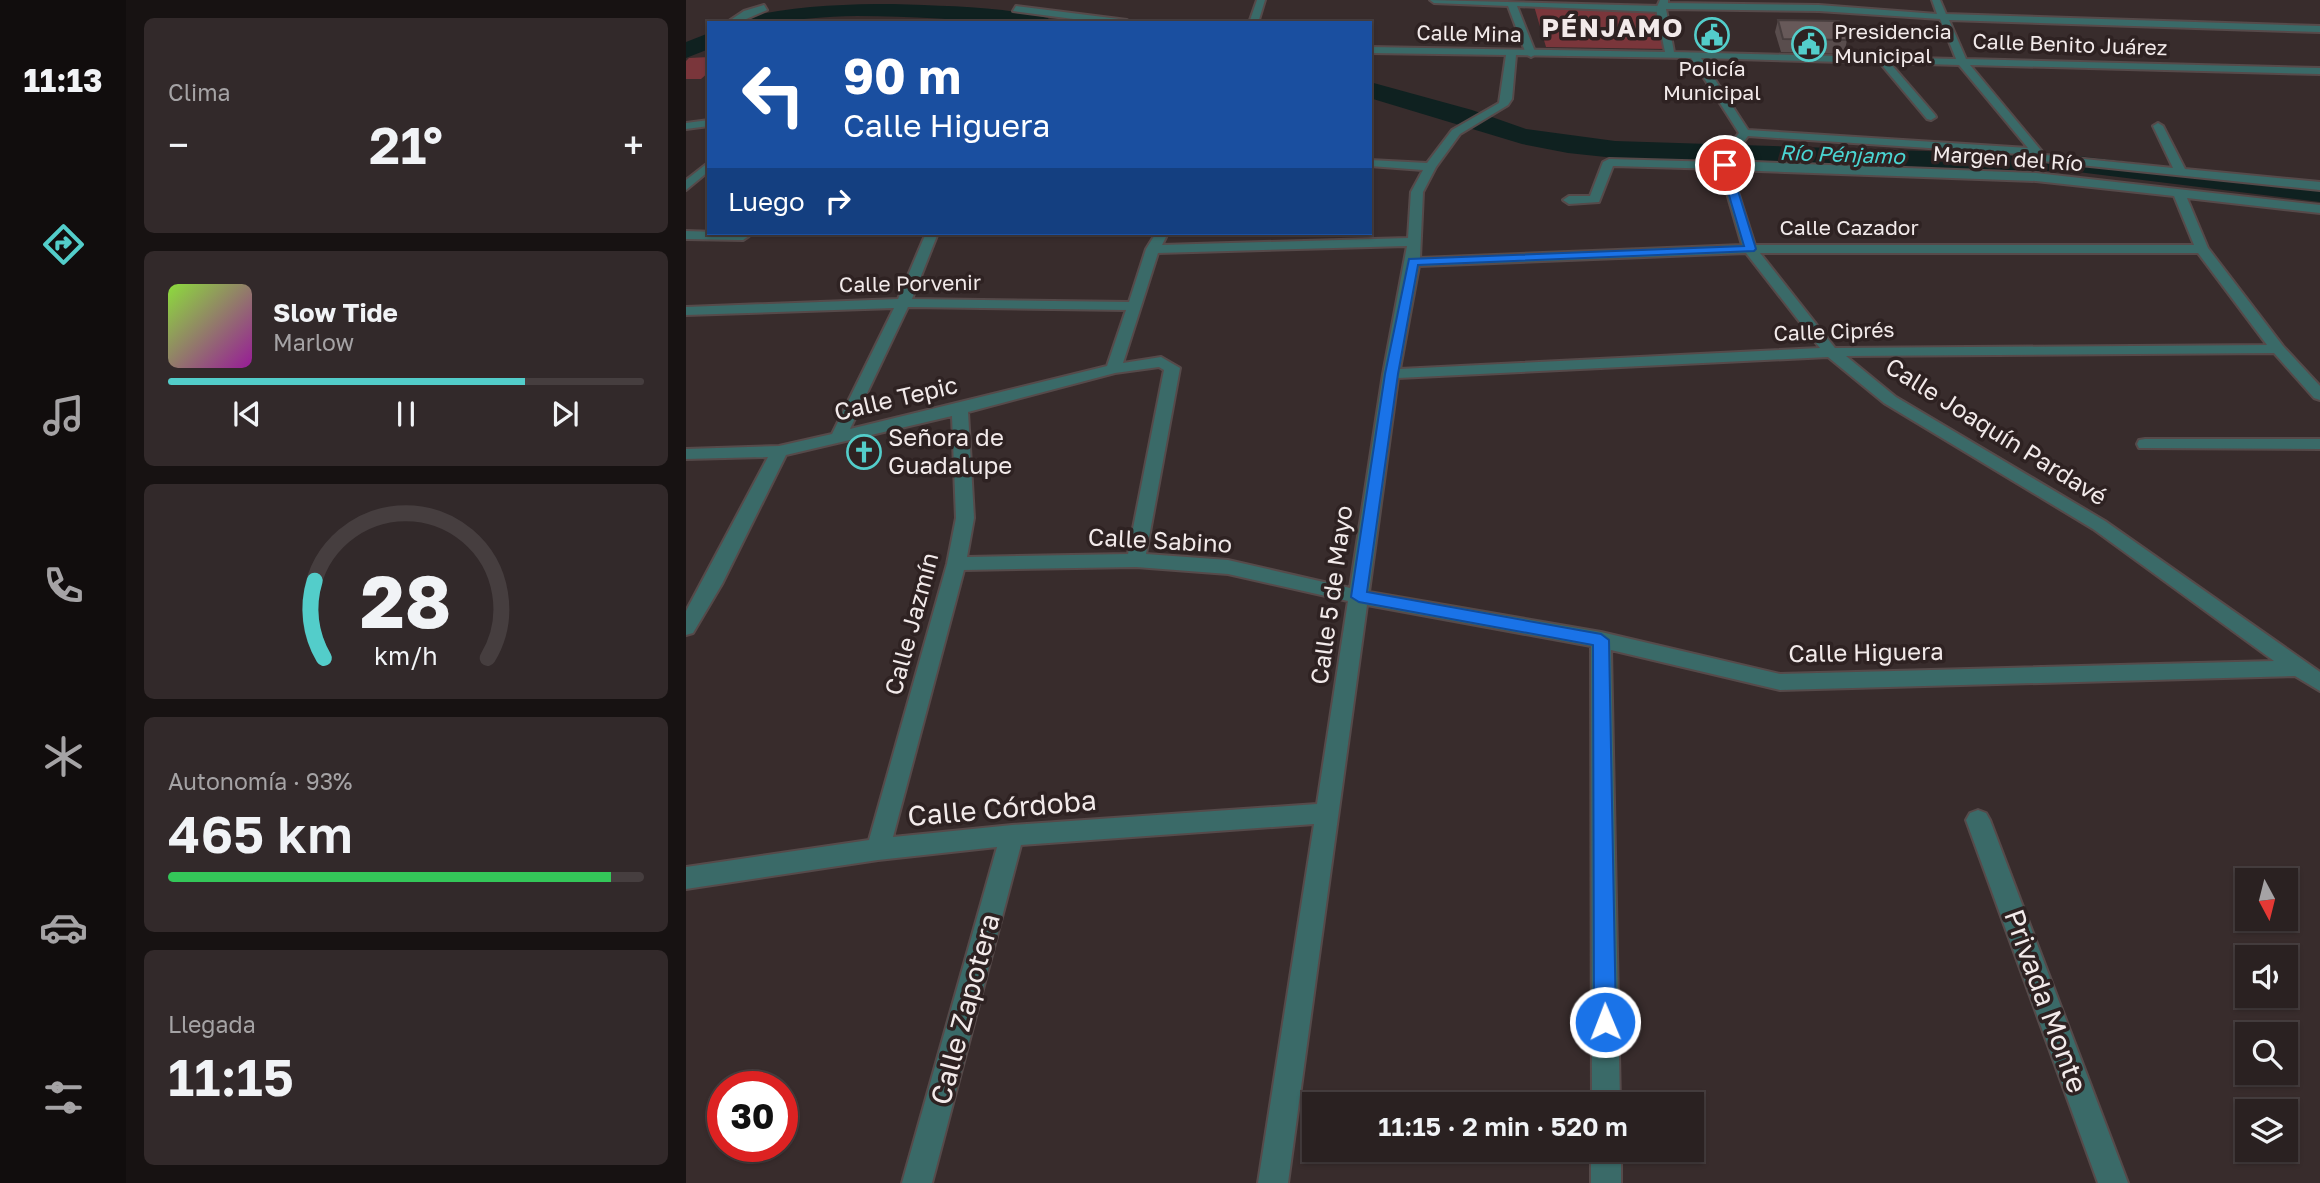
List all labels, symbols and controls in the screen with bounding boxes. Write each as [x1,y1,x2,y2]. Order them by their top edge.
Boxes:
district label: PÉNJAMO [1541,12,1685,43]
public building icon: Policía Municipal [1693,16,1731,54]
place label: Presidencia Municipal [1834,18,1952,68]
street label: Calle Mina [1416,19,1522,47]
public building icon: Presidencia Municipal [1790,25,1828,63]
street label: Calle Benito Juárez [1972,28,2168,60]
text: 90 m [843,46,961,105]
icon: left [728,49,819,140]
place label: Policía Municipal [1663,55,1761,105]
text: 11:13 [23,61,103,99]
text: Clima [168,78,231,106]
text: Calle Higuera [843,106,1050,144]
text: 21° [369,113,443,175]
text: − [168,122,189,167]
text: + [623,122,644,167]
pin [1695,135,1755,195]
water label: Río Pénjamo [1779,139,1906,169]
street label: Margen del Río [1932,140,2084,176]
icon: arrive [1706,146,1744,184]
icon: right [819,182,857,220]
text: Luego [728,186,805,217]
street label: Calle Cazador [1779,214,1919,240]
icon: directions [39,220,88,269]
street label: Calle Porvenir [839,269,981,297]
text: Slow Tide [273,297,398,328]
street label: Calle Ciprés [1773,316,1895,346]
text: Marlow [273,328,354,356]
street label: Calle Joaquín Pardavé [1881,351,2113,511]
street label: Calle Tepic [831,369,960,426]
icon: music [39,391,88,440]
icon: previous [228,395,266,433]
icon: pause [387,395,425,433]
icon: next [546,395,584,433]
place label: Señora de Guadalupe [888,422,1012,479]
church icon: Señora de Guadalupe [845,433,883,471]
street label: Calle 5 de Mayo [1304,503,1357,686]
street label: Calle Sabino [1087,521,1233,558]
street label: Calle Jazmín [878,549,944,698]
text: 28 [361,557,452,644]
icon: phone [39,561,88,610]
street label: Calle Higuera [1788,636,1944,667]
text: km/h [374,639,438,670]
icon: climate [39,732,88,781]
text: Autonomía · 93% [168,767,352,795]
street label: Calle Córdoba [906,783,1098,832]
text: 465 km [168,802,353,864]
north arrow [2235,868,2298,931]
map controls [2235,868,2298,1162]
icon: car [39,903,88,952]
street label: Privada Monte [1998,905,2095,1097]
street label: Calle Zapotera [923,910,1006,1108]
button: sound [2235,945,2298,1008]
position arrow [1568,985,1642,1059]
text: Llegada [168,1010,256,1038]
button: search [2235,1022,2298,1085]
text: 11:15 [168,1045,294,1107]
speed limit sign: 30 [707,1071,798,1162]
icon: filters [39,1073,88,1122]
button: layers [2235,1099,2298,1162]
text: 11:15 · 2 min · 520 m [1378,1111,1628,1142]

